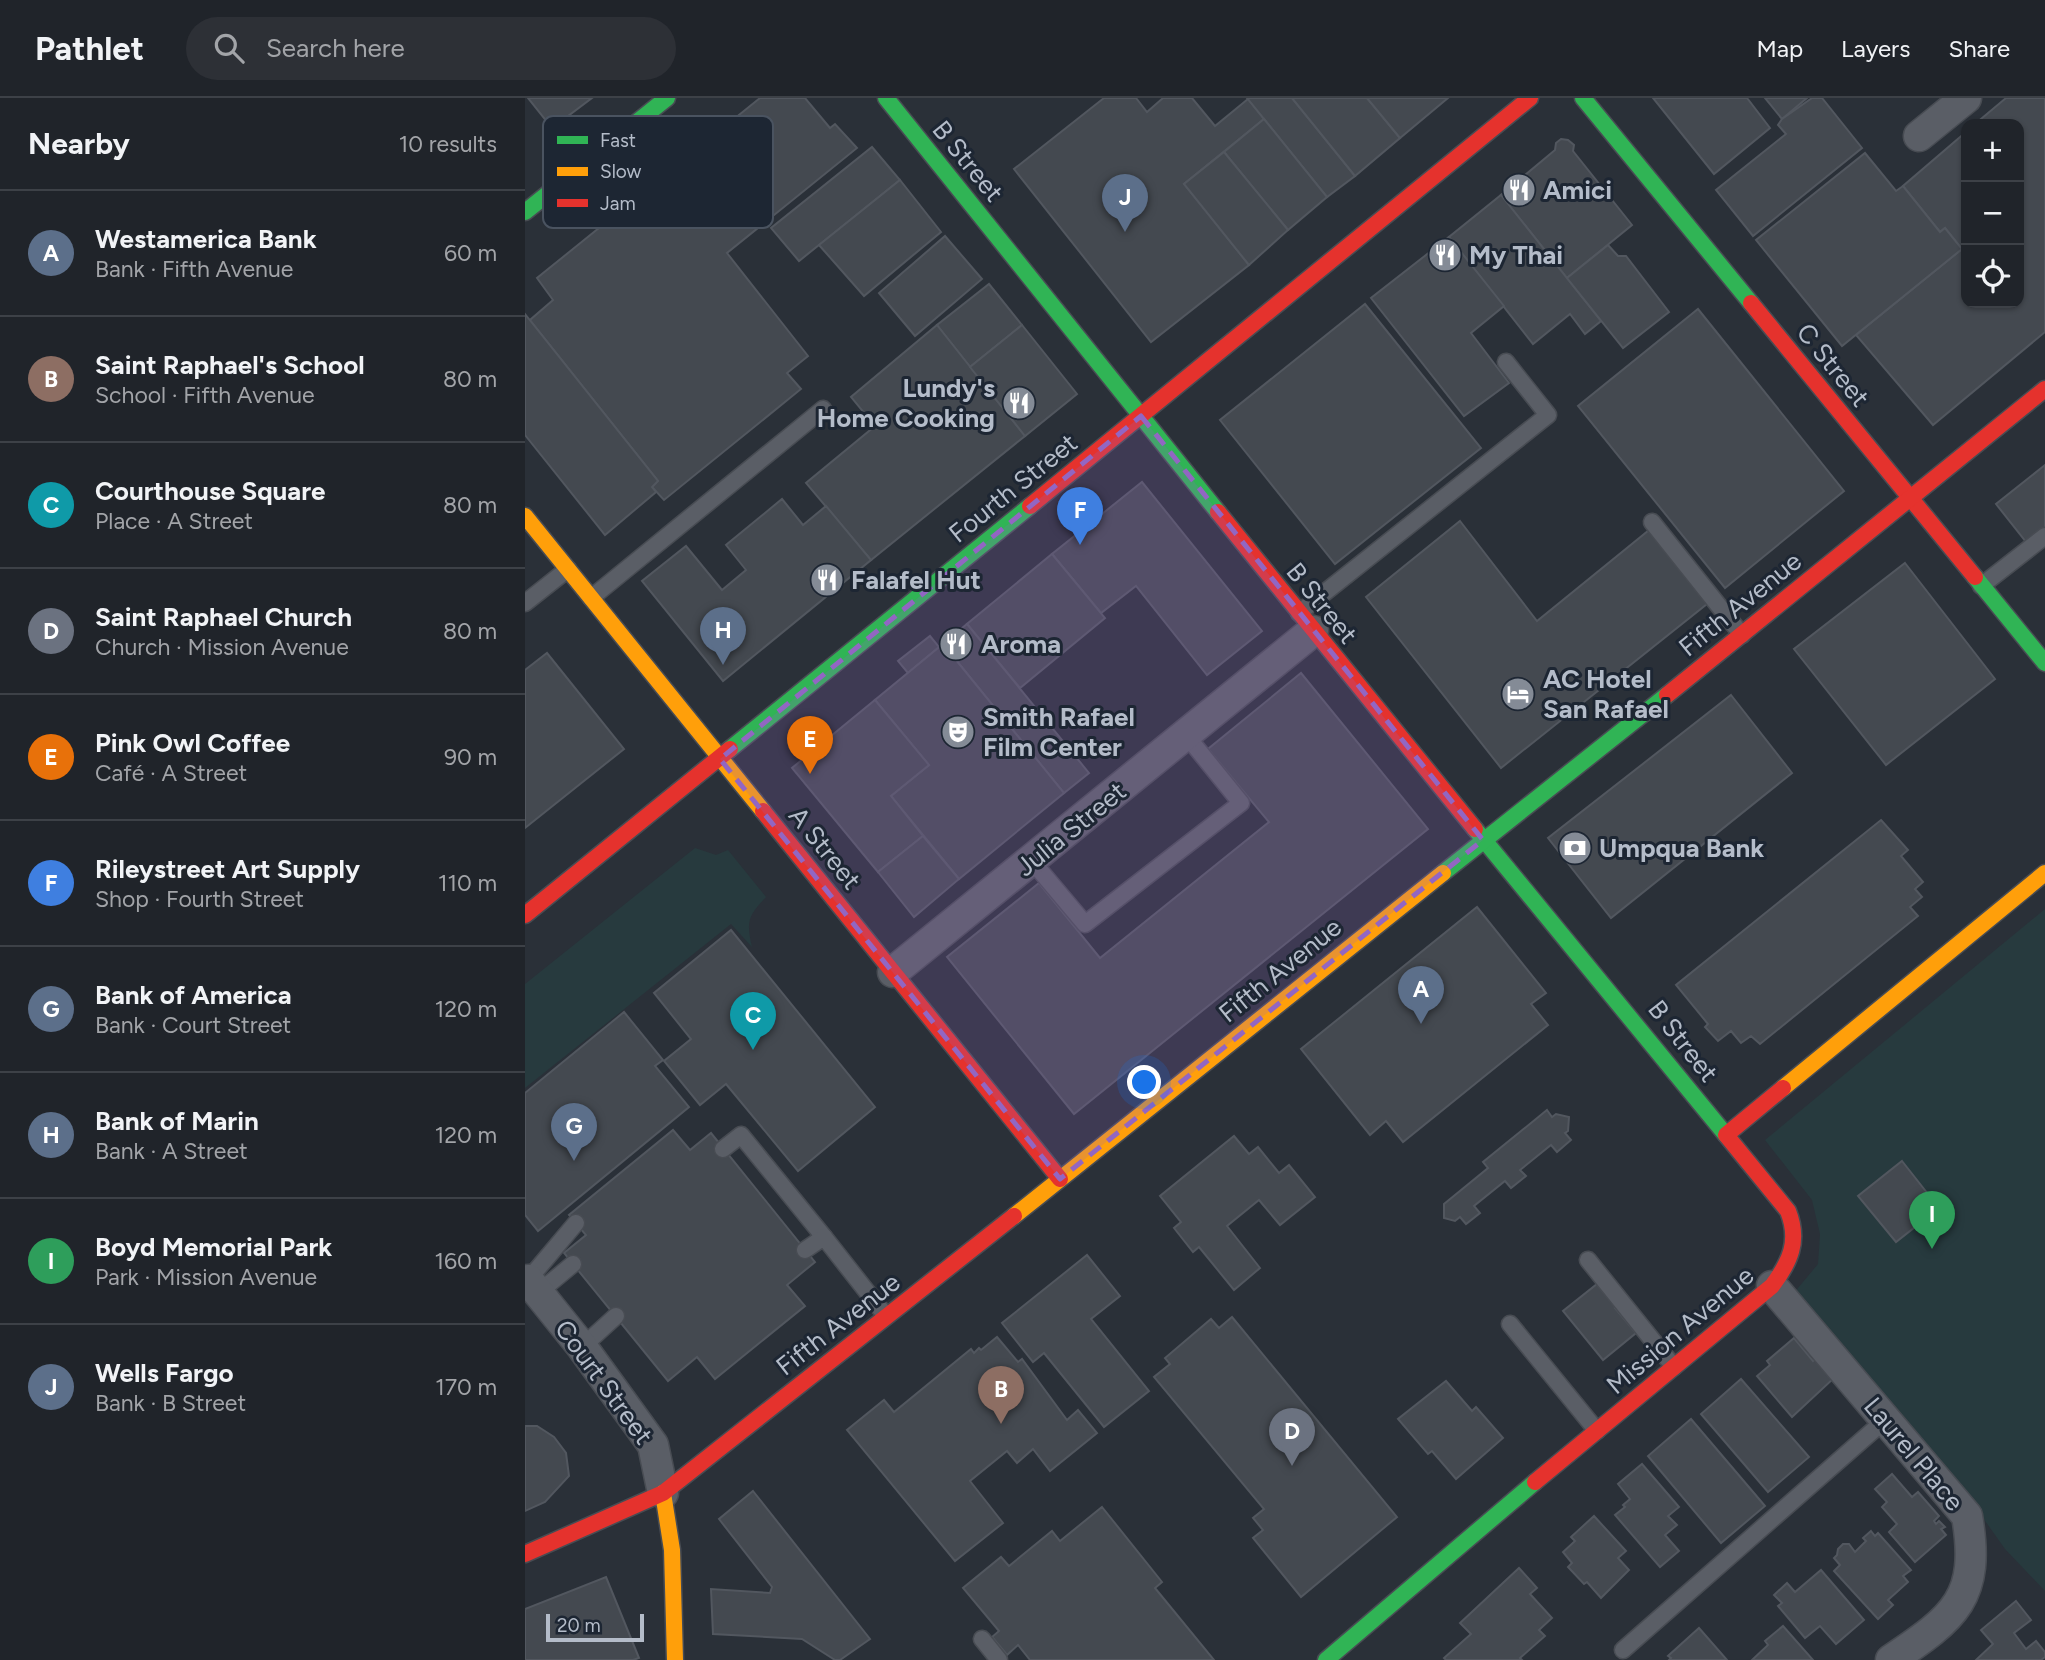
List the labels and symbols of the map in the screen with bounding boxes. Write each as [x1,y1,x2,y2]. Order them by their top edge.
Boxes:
street label: B Street [926,114,1010,208]
legend [543,116,773,228]
text: Fast [600,129,636,152]
text: Slow [600,160,642,183]
restaurant icon: Amici [1500,171,1538,209]
pin: J [1102,174,1148,232]
place label: Amici [1543,174,1612,206]
text: Jam [600,192,636,215]
restaurant icon: My Thai [1426,236,1464,274]
place label: My Thai [1469,239,1563,271]
street label: C Street [1790,317,1876,413]
place label: Lundy's Home Cooking [817,372,995,434]
restaurant icon: Lundy's Home Cooking [1000,384,1038,422]
street label: Fourth Street [943,427,1083,549]
pin: F [1057,487,1103,545]
street label: Fifth Avenue [1672,545,1808,663]
street label: B Street [1280,556,1364,650]
restaurant icon: Falafel Hut [808,561,846,599]
place label: Falafel Hut [851,564,981,596]
pin: H [700,607,746,665]
restaurant icon: Aroma [937,625,975,663]
place label: Aroma [981,628,1061,660]
place label: AC Hotel San Rafael [1543,663,1669,725]
hotel icon: AC Hotel San Rafael [1499,675,1537,713]
place label: Smith Rafael Film Center [983,701,1135,763]
theatre icon: Smith Rafael Film Center [939,713,977,751]
pin: E [787,716,833,774]
street label: Julia Street [1010,775,1133,883]
street label: A Street [782,800,868,896]
bank icon: Umpqua Bank [1556,829,1594,867]
place label: Umpqua Bank [1599,832,1764,864]
street label: Fifth Avenue [1212,911,1348,1029]
pin: A [1398,966,1444,1024]
pin: C [730,992,776,1050]
street label: B Street [1641,994,1725,1088]
your location [1127,1065,1161,1099]
pin: G [551,1103,597,1161]
pin: I [1909,1191,1955,1249]
street label: Mission Avenue [1600,1259,1760,1401]
street label: Fifth Avenue [770,1266,906,1382]
street label: Court Street [548,1313,660,1451]
pin: B [978,1366,1024,1424]
street label: Laurel Place [1857,1391,1971,1517]
pin: D [1269,1408,1315,1466]
scale bar [546,1611,644,1643]

